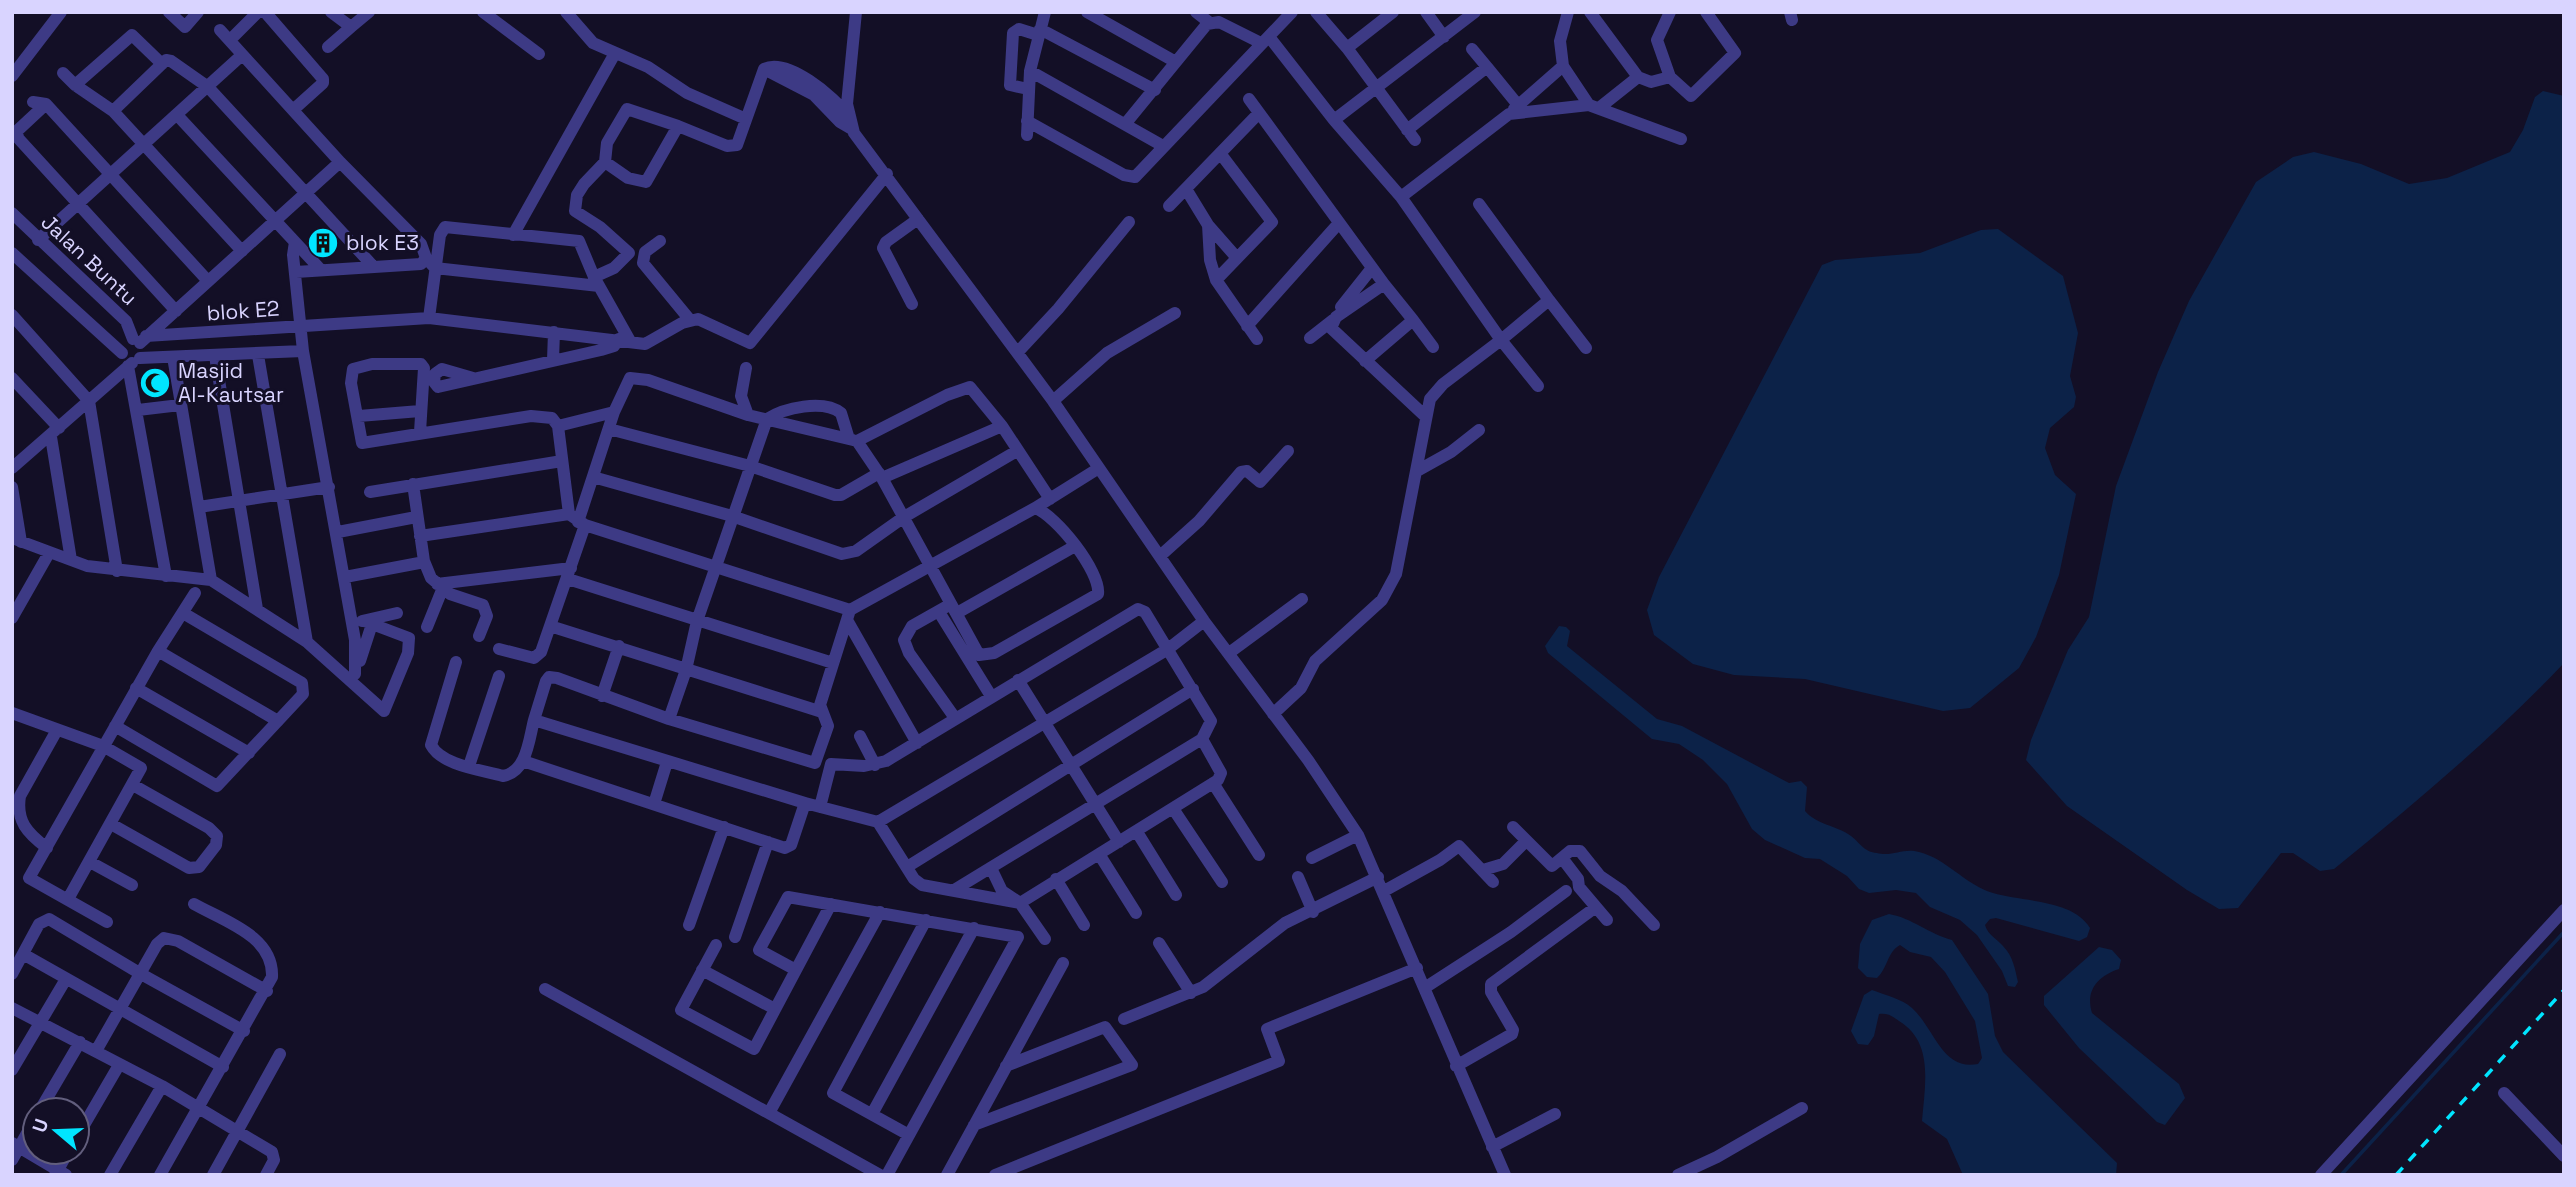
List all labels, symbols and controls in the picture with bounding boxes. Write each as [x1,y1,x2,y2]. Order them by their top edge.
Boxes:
street label: Jalan Buntu [36,208,143,311]
building icon: blok E3 [306,226,340,260]
place label: blok E3 [346,229,419,256]
street label: blok E2 [206,294,280,327]
place label: Masjid Al-Kautsar [178,357,284,408]
mosque icon: Masjid Al-Kautsar [138,366,172,400]
north arrow [21,1096,91,1166]
text: U [26,1116,54,1136]

